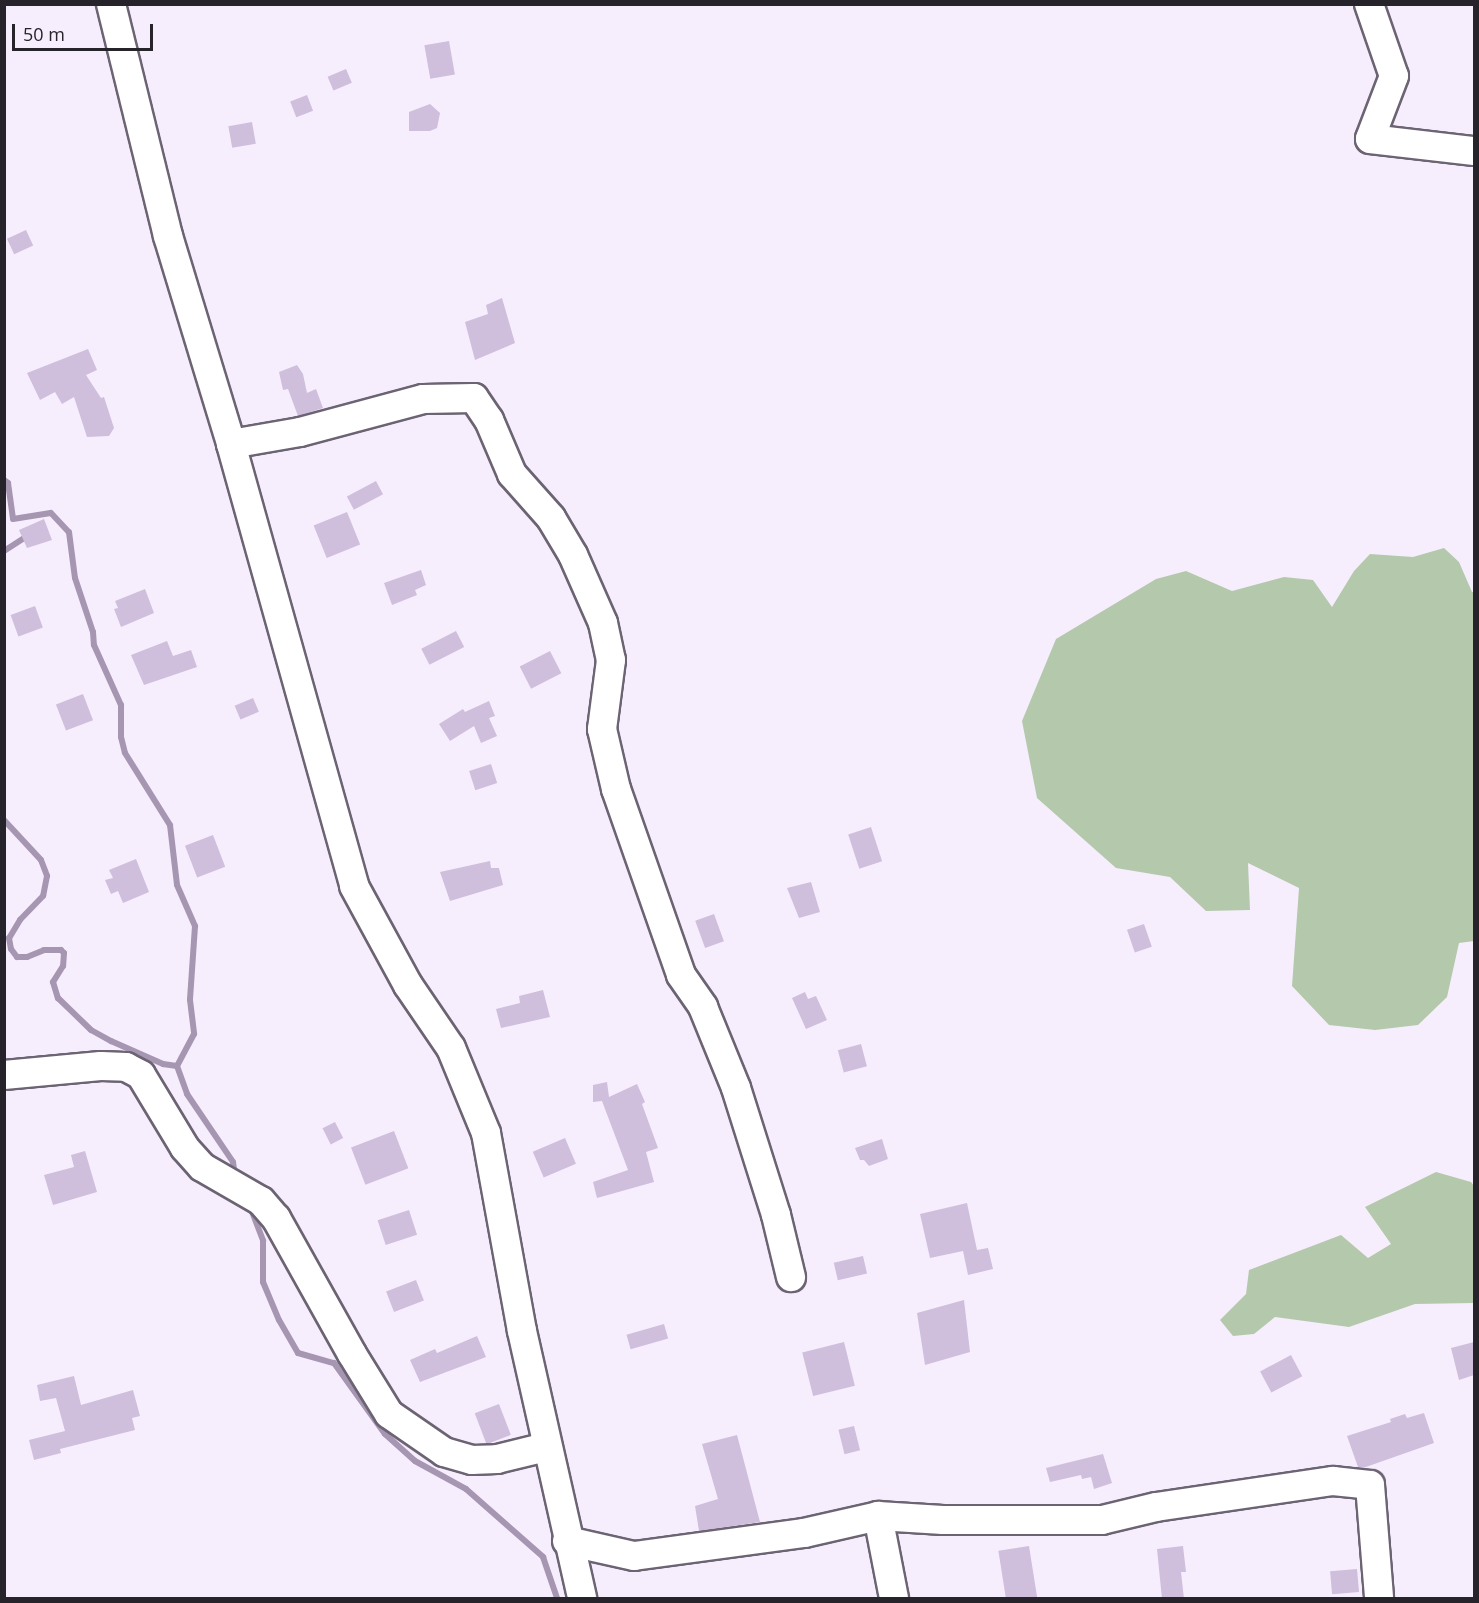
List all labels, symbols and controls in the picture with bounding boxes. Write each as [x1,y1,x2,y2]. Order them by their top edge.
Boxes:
scale bar [15,12,156,50]
text: 50 m [23,22,65,46]

